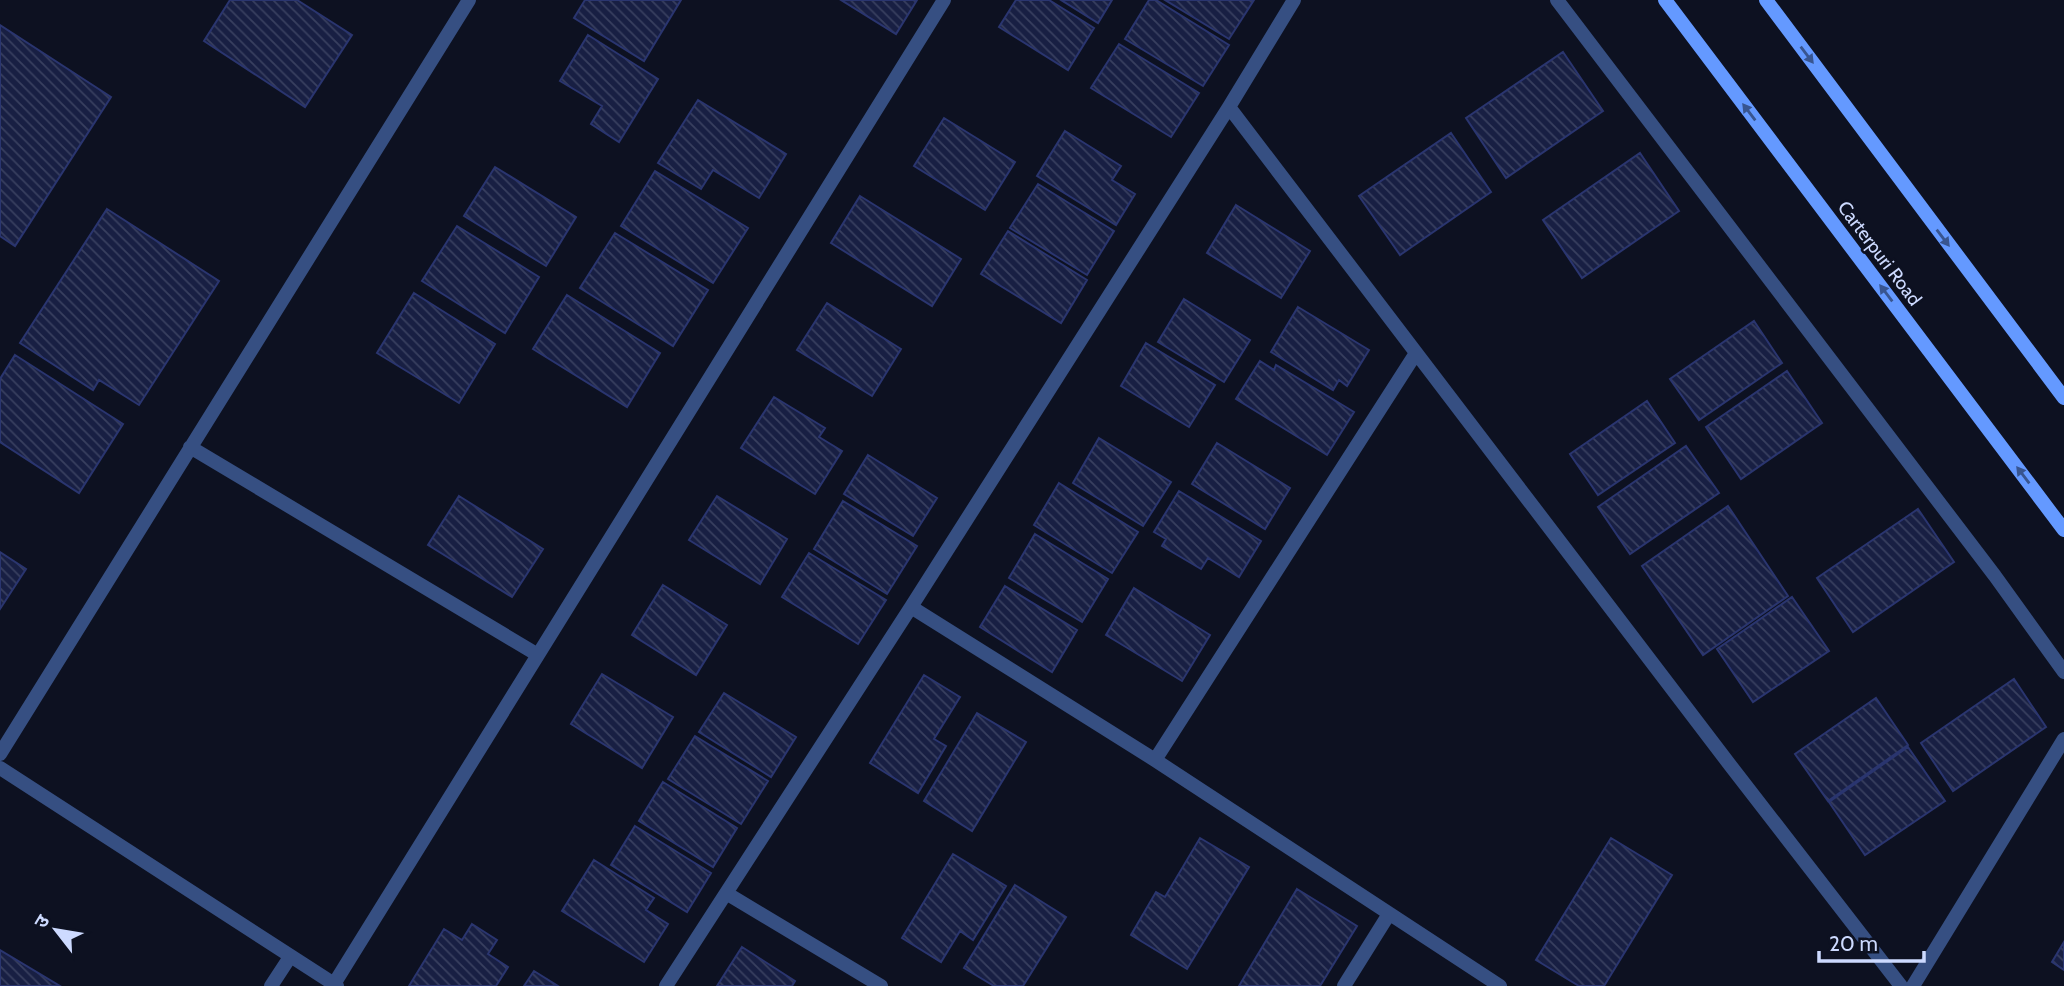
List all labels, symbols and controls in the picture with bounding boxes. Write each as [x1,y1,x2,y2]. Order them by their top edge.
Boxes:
one-way arrow [1800,46,1814,64]
one-way arrow [1742,103,1756,121]
street label: Carterpuri Road [1833,196,1926,310]
one-way arrow [1935,228,1950,246]
one-way arrow [1879,284,1893,303]
one-way arrow [2016,466,2030,484]
north arrow [21,895,91,965]
text: उ [29,910,55,932]
scale bar [1819,920,1924,964]
text: 20 m [1829,931,1878,956]

